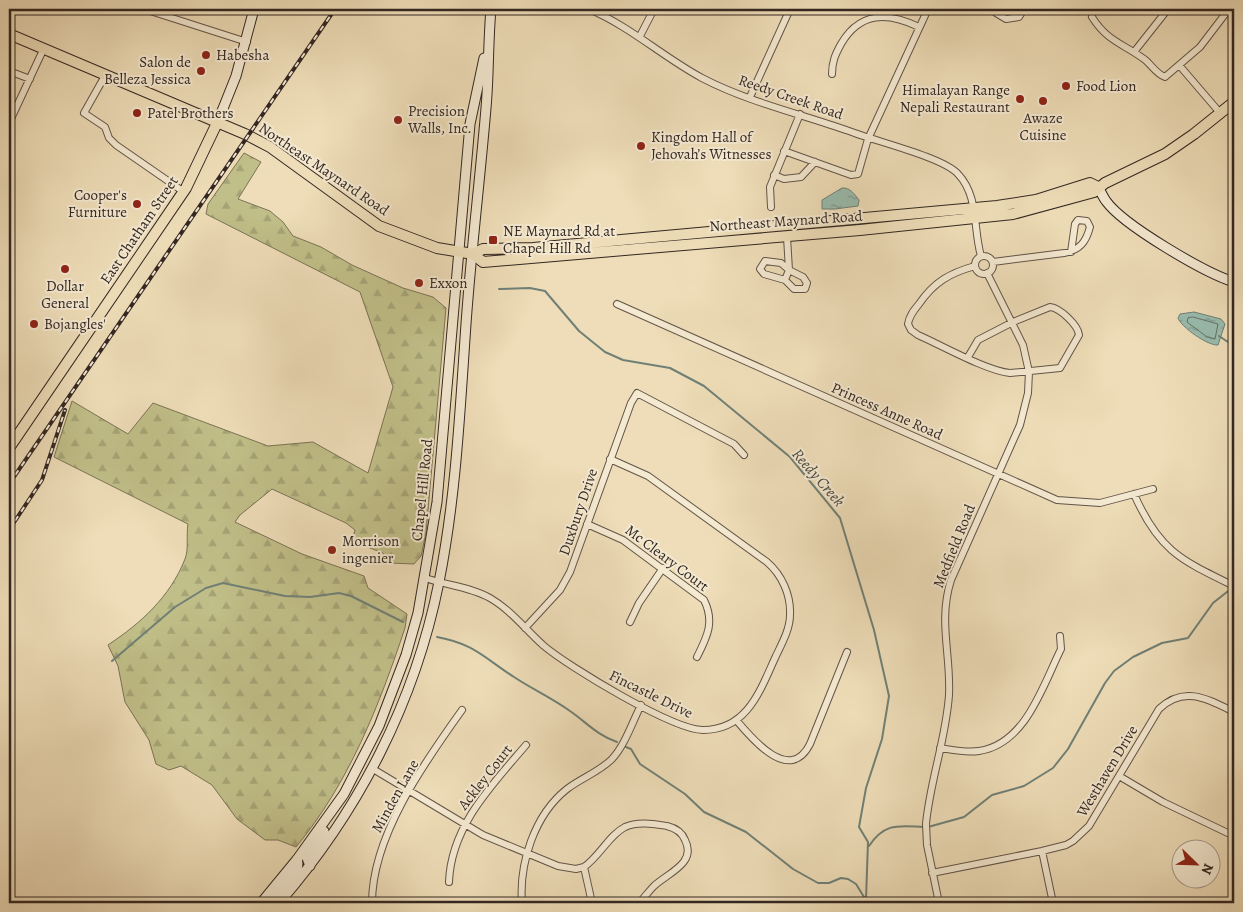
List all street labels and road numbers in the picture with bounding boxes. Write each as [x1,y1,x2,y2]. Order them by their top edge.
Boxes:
street label: Reedy Creek Road [736,70,847,125]
street label: Northeast Maynard Road [255,118,394,221]
street label: East Chatham Street [95,172,183,288]
street label: Northeast Maynard Road [709,206,864,236]
street label: Princess Anne Road [828,377,947,445]
street label: Chapel Hill Road [407,437,437,542]
street label: Duxbury Drive [554,466,602,558]
street label: Medfield Road [928,500,980,591]
street label: Mc Cleary Court [621,520,713,596]
street label: Fincastle Drive [606,665,697,723]
street label: Westhaven Drive [1071,721,1142,821]
street label: Ackley Court [453,740,517,815]
street label: Minden Lane [367,756,423,836]

